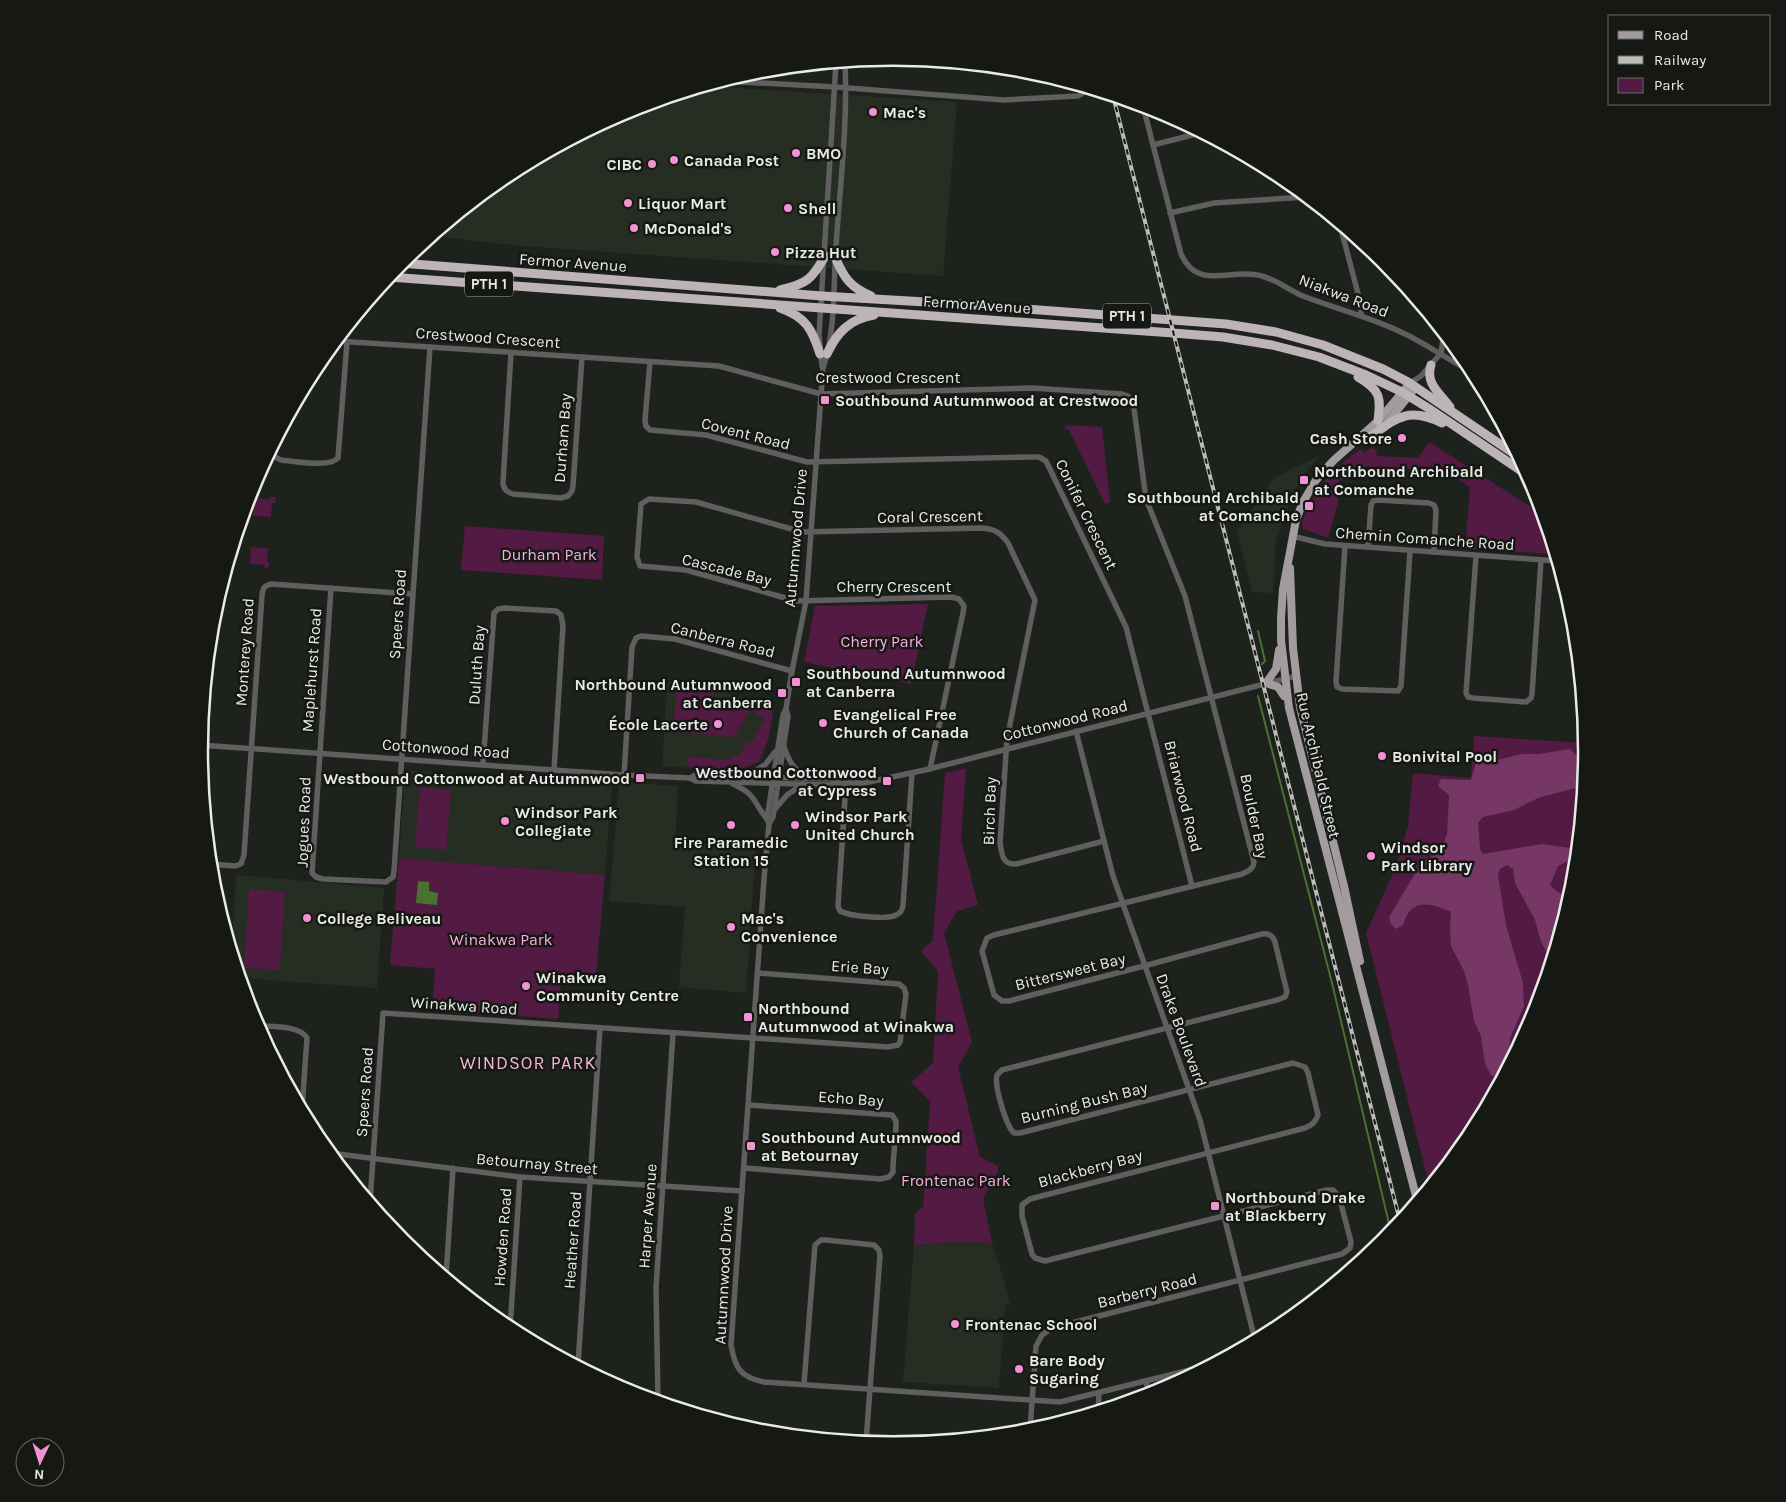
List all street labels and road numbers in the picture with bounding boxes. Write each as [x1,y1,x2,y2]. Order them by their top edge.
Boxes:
street label: Fermor Avenue [518,249,627,276]
street label: Niakwa Road [1296,270,1391,321]
road number: PTH 1 [465,272,513,296]
street label: Fermor Avenue [922,291,1031,318]
road number: PTH 1 [1103,304,1151,328]
street label: Crestwood Crescent [415,323,561,352]
street label: Crestwood Crescent [816,368,960,387]
street label: Durham Bay [550,392,575,483]
street label: Covent Road [699,413,792,454]
street label: Conifer Crescent [1052,456,1122,573]
street label: Autumnwood Drive [780,468,811,608]
street label: Coral Crescent [877,506,983,527]
street label: Chemin Comanche Road [1335,523,1515,554]
street label: Cascade Bay [680,549,774,590]
street label: Speers Road [385,568,410,660]
street label: Cherry Crescent [837,577,951,596]
street label: Monterey Road [231,597,258,707]
street label: Maplehurst Road [298,607,325,733]
street label: Canberra Road [669,617,777,662]
street label: Duluth Bay [464,624,489,706]
street label: Rue Archibald Street [1292,690,1345,840]
street label: Cottonwood Road [1001,696,1130,745]
street label: Cottonwood Road [381,735,511,762]
street label: Briarwood Road [1160,738,1207,854]
street label: Boulder Bay [1236,772,1273,861]
street label: Jogues Road [292,776,315,868]
street label: Birch Bay [979,776,1000,846]
street label: Bittersweet Bay [1013,948,1128,994]
street label: Erie Bay [830,956,890,979]
street label: Drake Boulevard [1152,971,1211,1090]
street label: Winakwa Road [410,992,518,1019]
street label: Speers Road [352,1046,377,1138]
street label: Burning Bush Bay [1019,1077,1150,1127]
street label: Echo Bay [818,1087,885,1110]
street label: Blackberry Bay [1036,1145,1145,1192]
street label: Betournay Street [475,1149,599,1178]
street label: Harper Avenue [634,1163,661,1269]
street label: Howden Road [490,1187,515,1287]
street label: Heather Road [560,1190,585,1290]
street label: Autumnwood Drive [710,1205,737,1345]
street label: Barberry Road [1095,1269,1199,1312]

